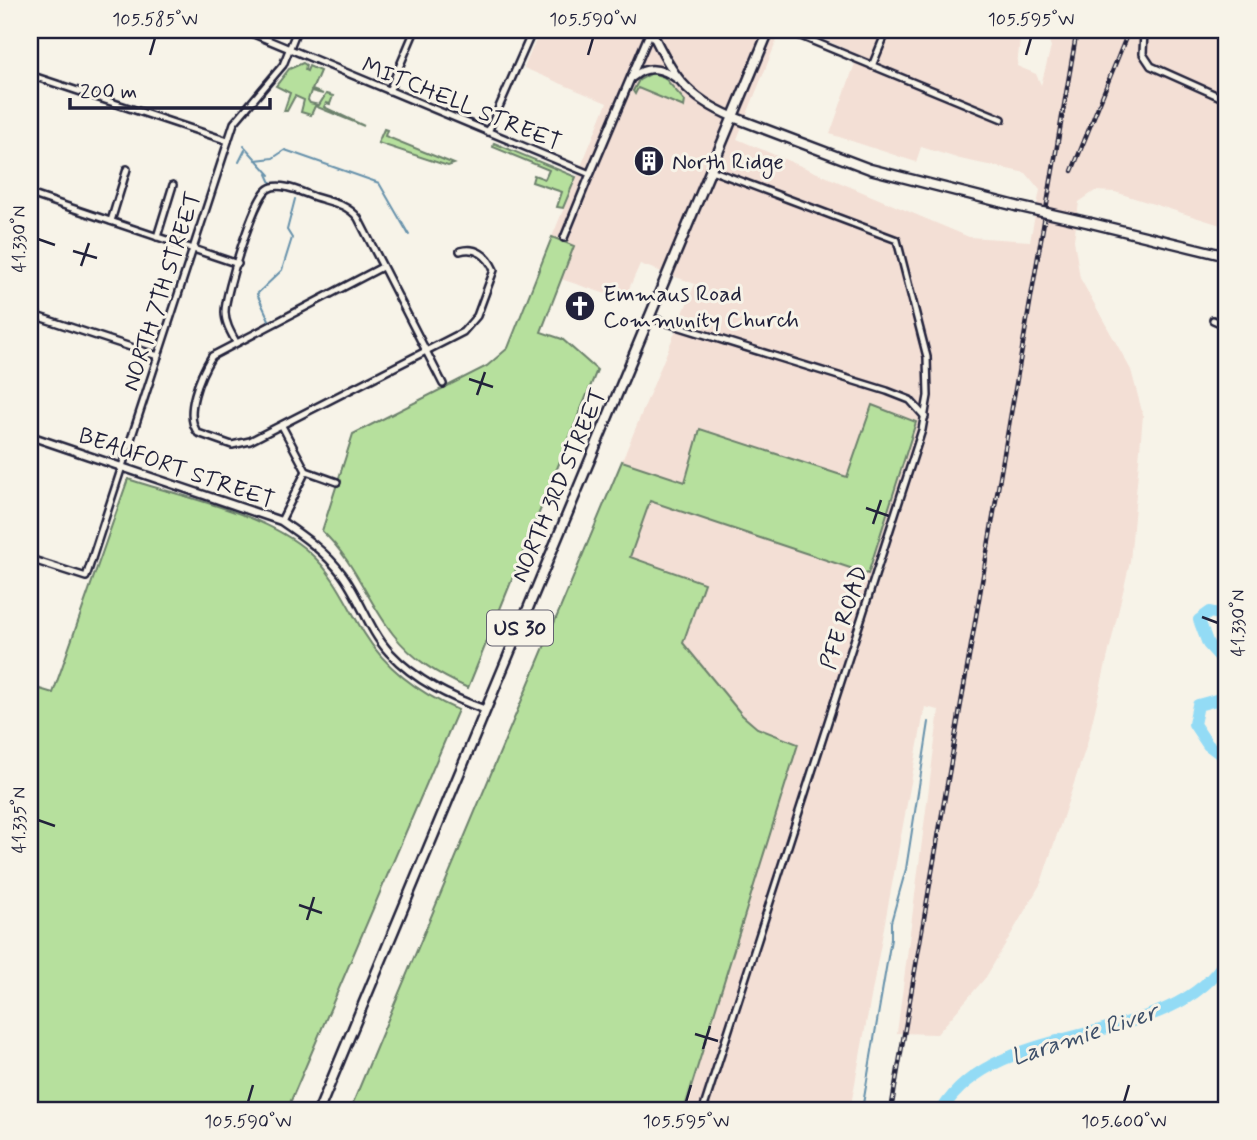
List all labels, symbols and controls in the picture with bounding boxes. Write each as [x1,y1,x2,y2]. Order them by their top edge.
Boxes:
text: 105.585°W [112,8,198,32]
text: 105.590°W [549,8,637,32]
text: 105.595°W [988,8,1074,32]
street label: MITCHELL STREET [357,51,565,159]
scale bar [70,66,270,110]
text: 200 m [80,78,137,106]
building icon: North Ridge [632,144,666,178]
place label: North Ridge [672,148,784,180]
street label: NORTH 7TH STREET [117,188,209,395]
text: 41.330°N [8,205,32,273]
place label: Emmaus Road Community Church [603,280,799,336]
church icon: Emmaus Road Community Church [563,289,597,323]
street label: NORTH 3RD STREET [505,384,614,587]
street label: BEAUFORT STREET [74,421,278,516]
street label: PFE ROAD [814,562,876,673]
text: 41.330°N [1227,589,1251,657]
road number: US 30 [487,610,553,646]
text: 41.335°N [8,787,32,853]
water label: Laramie River [1008,996,1165,1074]
text: 105.590°W [204,1110,292,1134]
text: 105.595°W [643,1110,729,1134]
text: 105.600°W [1081,1110,1167,1134]

